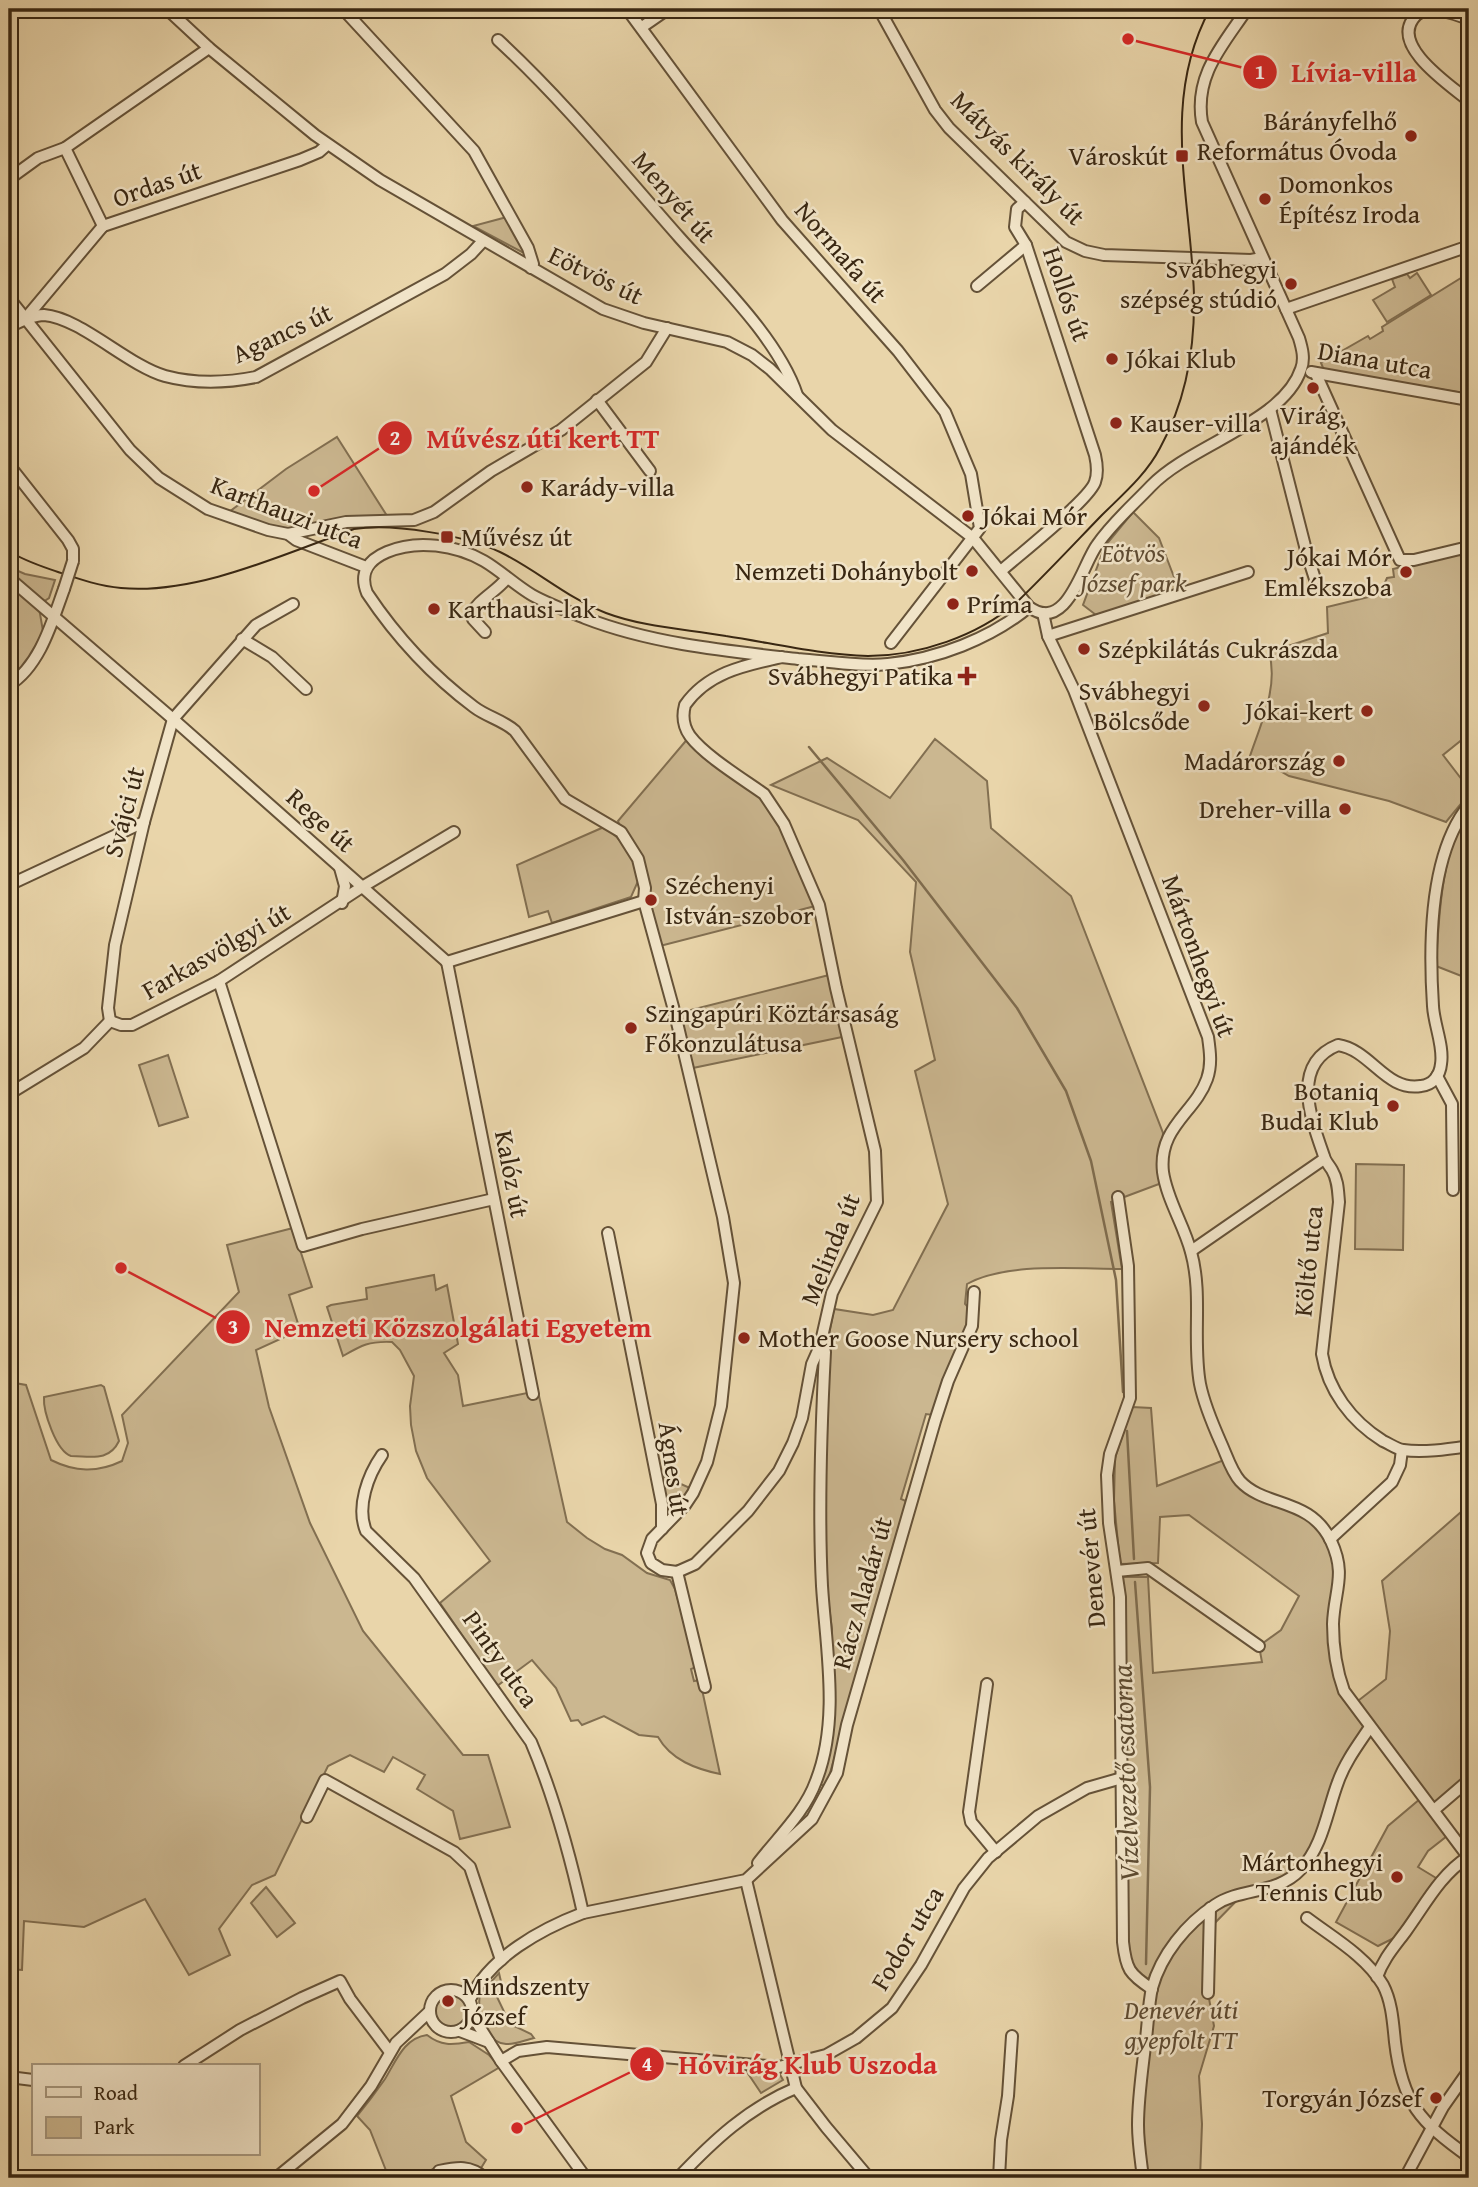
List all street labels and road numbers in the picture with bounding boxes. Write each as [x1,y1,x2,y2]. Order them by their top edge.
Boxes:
street label: Mátyás király út [942,81,1095,234]
street label: Menyét út [623,142,726,252]
street label: Ordas út [107,150,207,217]
street label: Normafa út [786,192,897,311]
street label: Eötvös út [542,235,650,314]
street label: Hollós út [1033,241,1102,346]
street label: Agancs út [225,292,338,373]
street label: Diana utca [1315,330,1436,389]
street label: Karthauzi utca [206,465,370,559]
street label: Svájci út [93,762,154,862]
street label: Rege út [278,778,365,861]
street label: Mártonhegyi út [1152,869,1247,1043]
street label: Farkasvölgyi út [134,892,297,1009]
street label: Kalóz út [485,1127,540,1221]
street label: Melinda út [789,1187,870,1311]
street label: Költő utca [1282,1203,1333,1318]
street label: Ágnes út [649,1419,700,1519]
street label: Denevér út [1066,1507,1115,1629]
street label: Rácz Aladár út [821,1512,902,1674]
street label: Pinty utca [454,1602,550,1716]
street label: Fodor utca [860,1878,953,1997]

